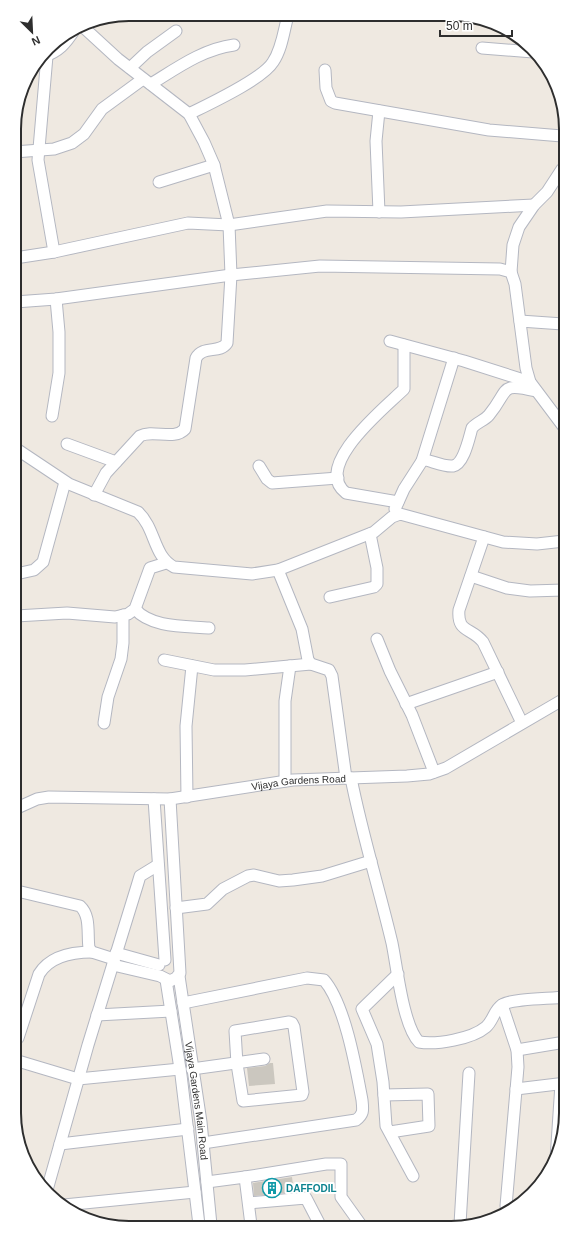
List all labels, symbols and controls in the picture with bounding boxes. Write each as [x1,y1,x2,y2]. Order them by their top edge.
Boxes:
north arrow [12,12,52,52]
scale bar [440,12,512,38]
text: 50 m [446,19,473,33]
text: N [30,34,42,48]
street label: Vijaya Gardens Road [251,773,346,792]
street label: Vijaya Gardens Main Road [183,1041,210,1160]
building icon: DAFFODIL [261,1177,283,1199]
place label: DAFFODIL [286,1183,337,1194]

